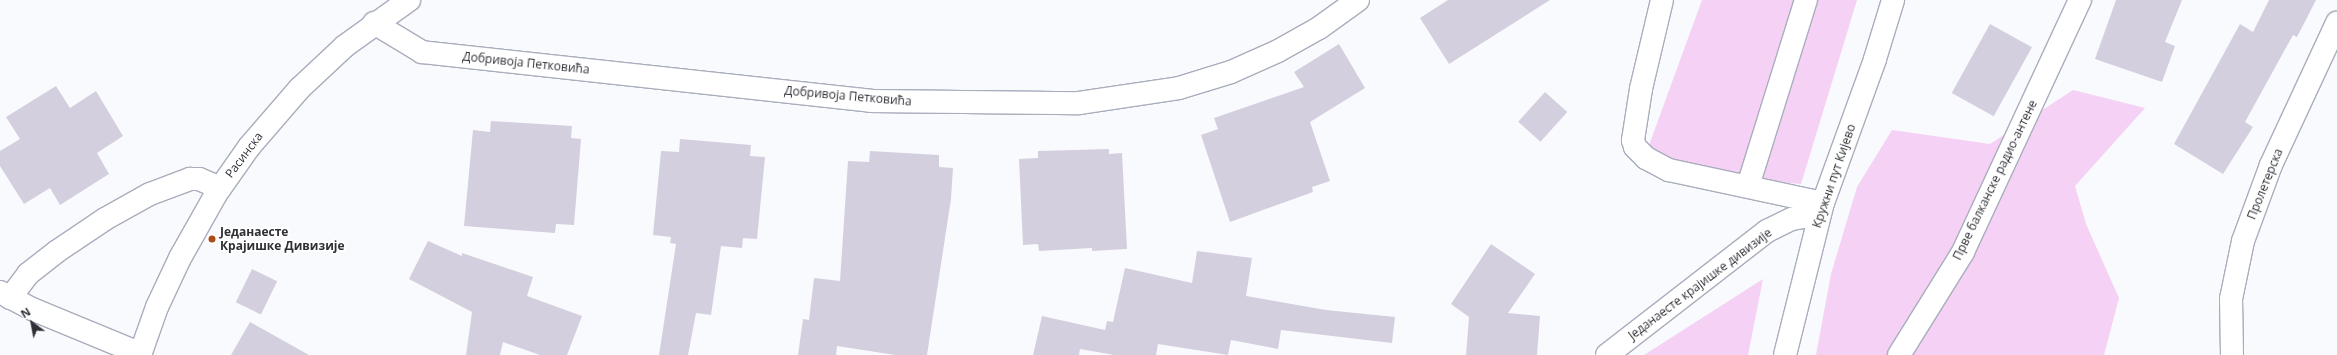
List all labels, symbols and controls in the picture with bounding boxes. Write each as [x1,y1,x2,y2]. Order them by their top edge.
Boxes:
street label: Добривоја Петковића [462,49,590,77]
street label: Добривоја Петковића [784,83,912,109]
street label: Прве балканске радио-антене [1950,98,2040,262]
street label: Кружни пут Кијево [1809,122,1859,230]
street label: Расинска [222,129,266,181]
street label: Пролетерска [2244,146,2286,222]
place label: Једанаесте Крајишке Дивизије [220,225,345,253]
street label: Једанаесте крајишке дивизије [1626,225,1774,343]
marker: Једанаесте Крајишке Дивизије [207,234,217,244]
north arrow [12,303,52,343]
text: N [18,304,33,321]

